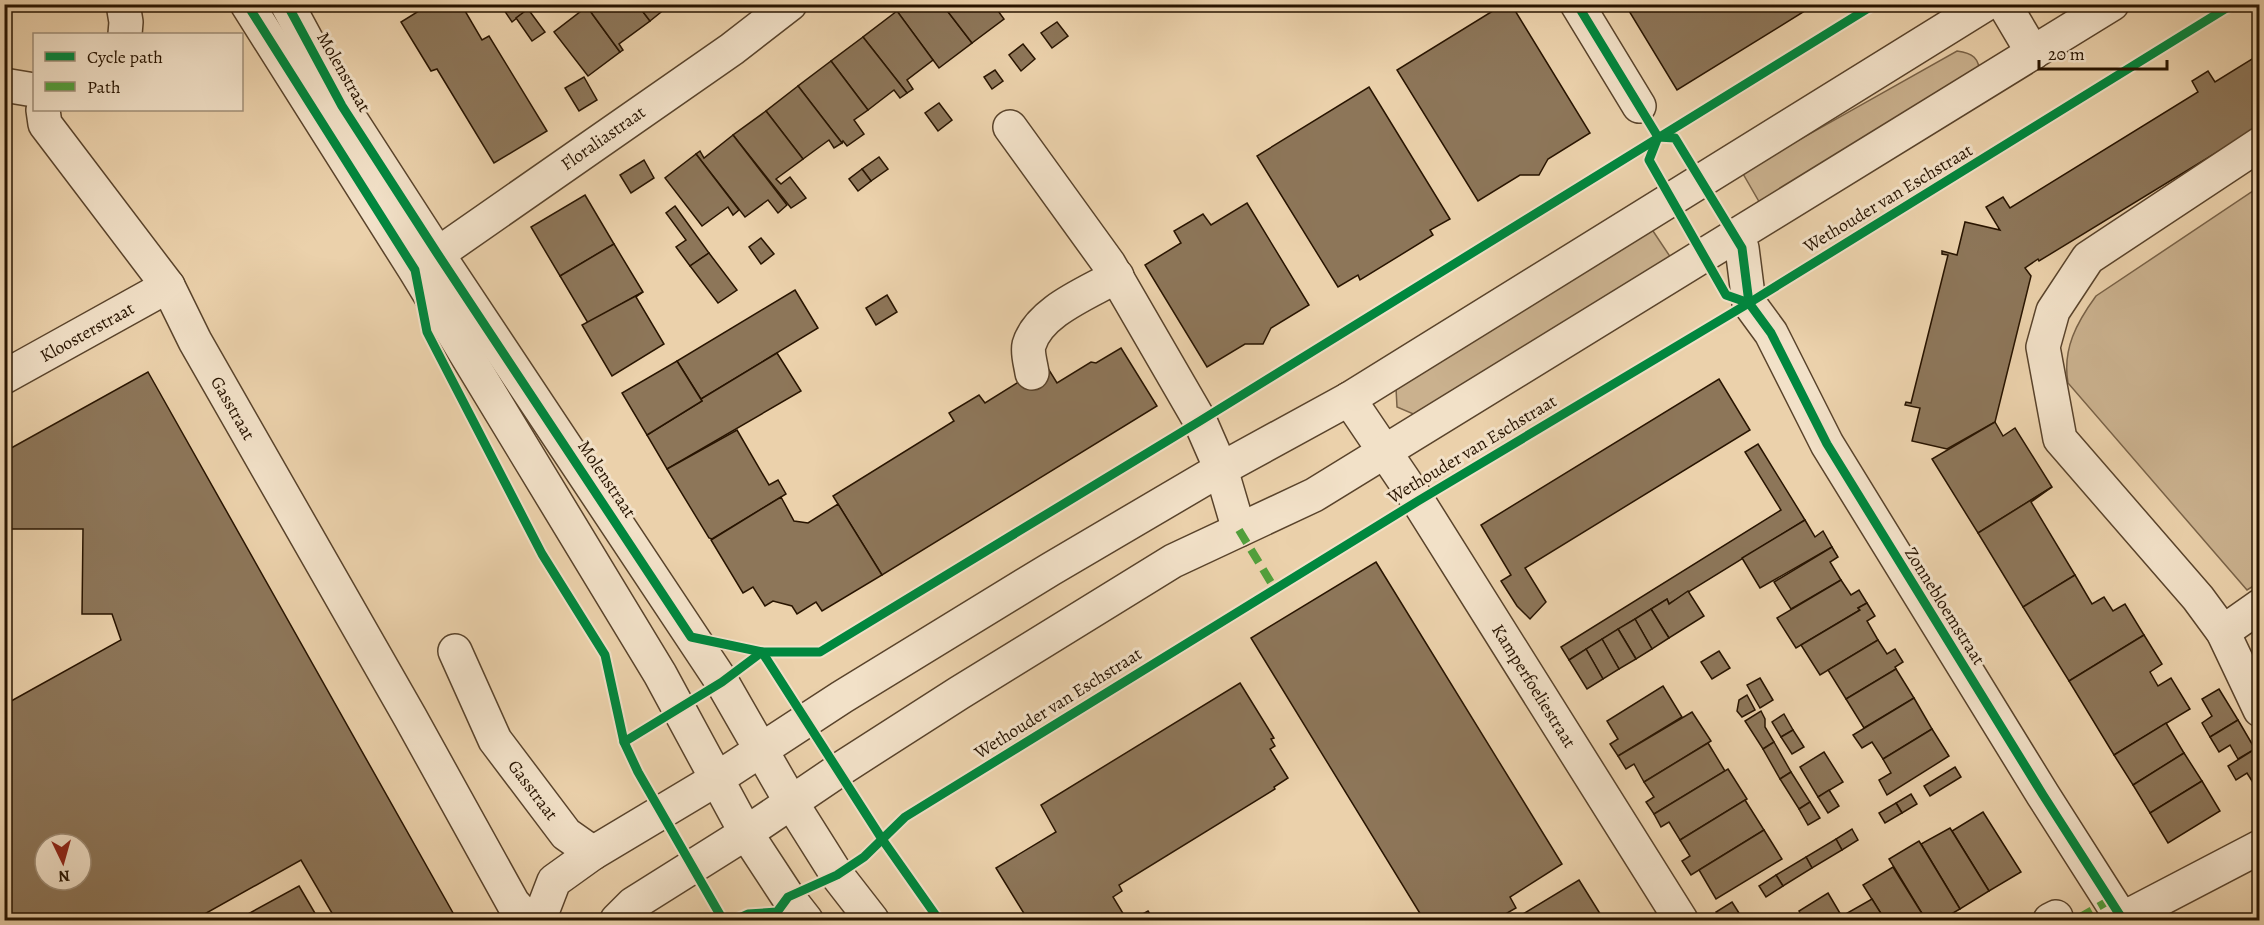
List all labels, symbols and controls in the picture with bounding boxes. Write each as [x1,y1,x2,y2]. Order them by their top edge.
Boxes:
street label: Molenstraat [311,28,377,116]
legend [33,33,243,111]
scale bar [2039,33,2166,71]
text: 20 m [2048,42,2085,66]
text: Cycle path [87,45,163,69]
text: Path [87,75,121,99]
street label: Floraliastraat [556,100,650,176]
street label: Wethouder van Eschstraat [1798,138,1977,259]
street label: Kloosterstraat [36,296,139,368]
street label: Gasstraat [205,372,261,444]
street label: Wethouder van Eschstraat [1382,389,1561,510]
street label: Molenstraat [572,435,642,523]
street label: Zonnebloemstraat [1899,542,1991,670]
street label: Kamperfoeliestraat [1486,620,1582,753]
street label: Wethouder van Eschstraat [969,642,1146,765]
street label: Gasstraat [502,755,564,825]
north arrow [33,832,93,892]
text: N [57,864,71,887]

